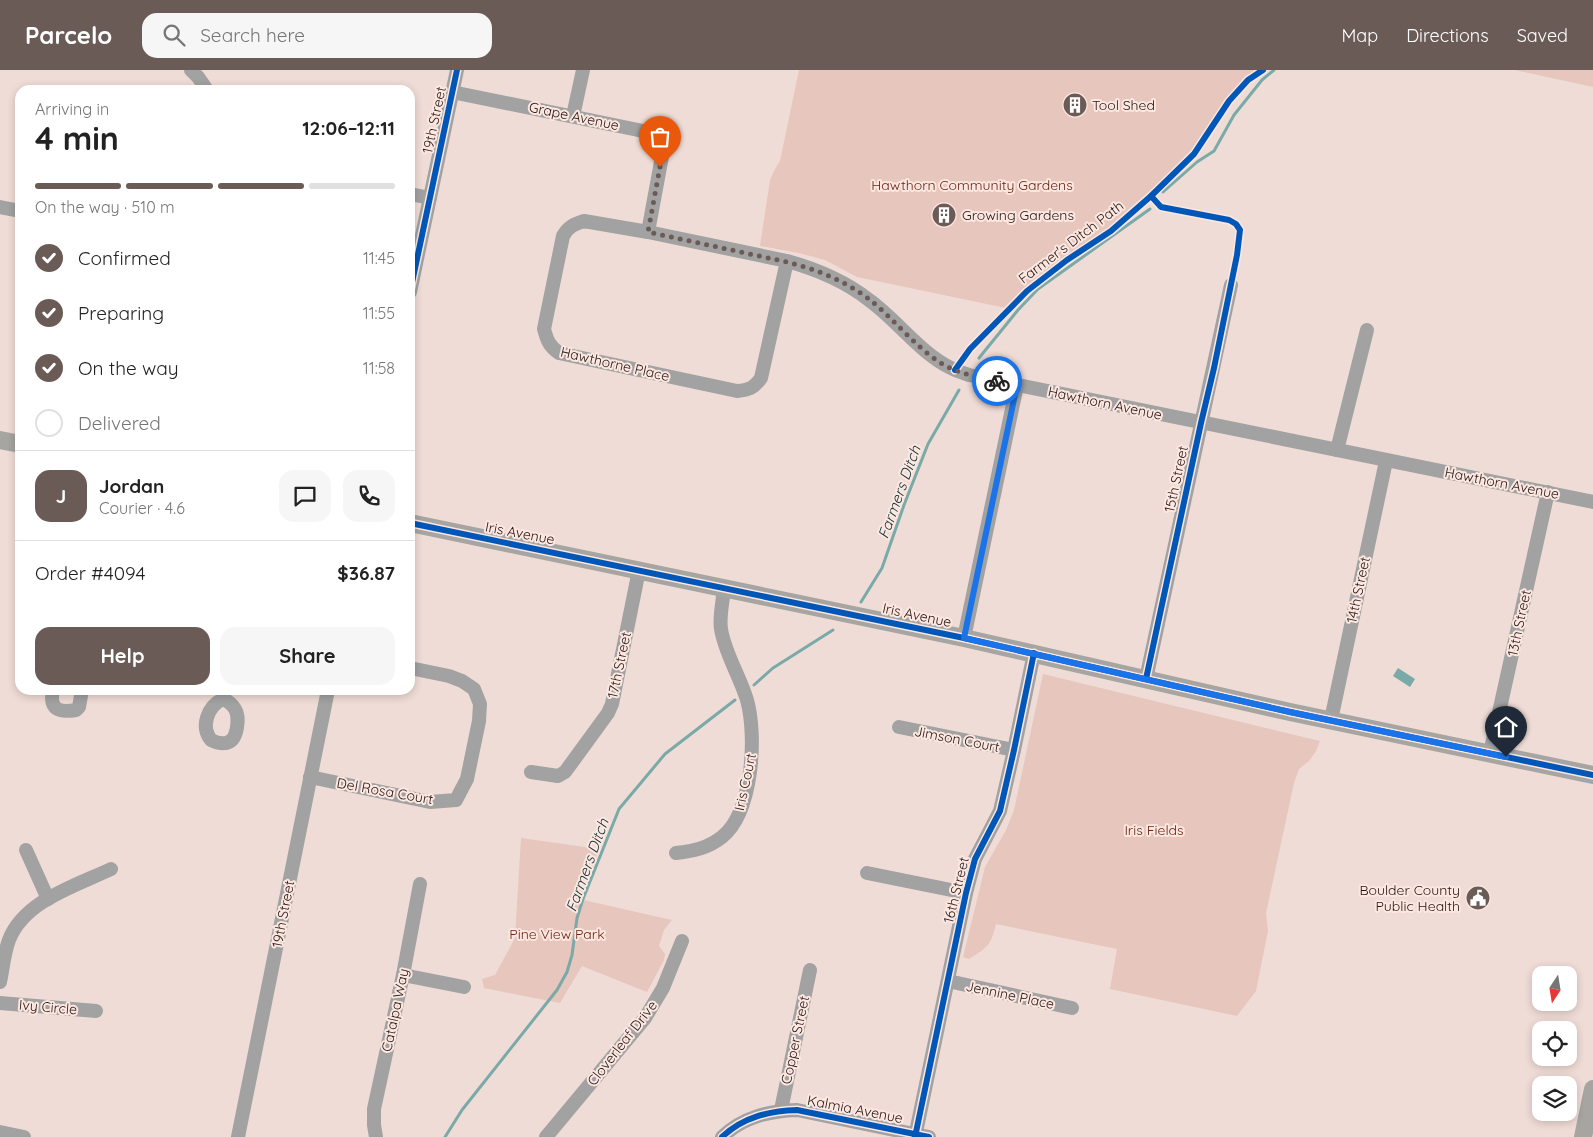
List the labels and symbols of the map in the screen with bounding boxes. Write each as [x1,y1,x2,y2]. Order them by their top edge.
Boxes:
street label: 19th Street [418,85,450,155]
building icon: Tool Shed [1062,92,1088,118]
place label: Tool Shed [1092,96,1155,114]
street label: Grape Avenue [527,98,621,134]
pin [639,116,681,167]
park label: Hawthorn Community Gardens [871,176,1073,194]
street label: Farmer's Ditch Path [1015,197,1127,287]
building icon: Growing Gardens [931,202,957,228]
place label: Growing Gardens [962,206,1074,224]
street label: Hawthorne Place [559,343,671,385]
courier [972,356,1022,406]
street label: Hawthorn Avenue [1046,382,1164,424]
water label: Farmers Ditch [873,443,925,541]
street label: 15th Street [1160,444,1192,514]
street label: Hawthorn Avenue [1443,463,1561,503]
street label: Iris Avenue [484,517,556,549]
street label: 14th Street [1342,555,1374,625]
street label: 13th Street [1503,588,1535,658]
street label: Iris Avenue [881,599,953,631]
street label: 17th Street [603,630,635,700]
pin [1485,706,1527,757]
street label: Jimson Court [913,722,1001,756]
street label: Iris Court [730,752,760,812]
street label: Del Rosa Court [335,774,435,808]
water label: Farmers Ditch [561,816,613,914]
park label: Iris Fields [1124,821,1184,839]
street label: 16th Street [939,855,973,925]
street label: 19th Street [268,879,298,949]
place label: Boulder County Public Health [1359,881,1460,915]
public building icon: Boulder County Public Health [1465,885,1491,911]
park label: Pine View Park [509,925,605,943]
north arrow [1532,966,1578,1011]
street label: Catalpa Way [377,967,413,1053]
street label: Jennine Place [964,977,1056,1013]
street label: Copper Street [777,994,813,1086]
street label: Ivy Circle [18,995,78,1019]
street label: Cloverleaf Drive [583,997,661,1089]
street label: Kalmia Avenue [806,1091,904,1127]

